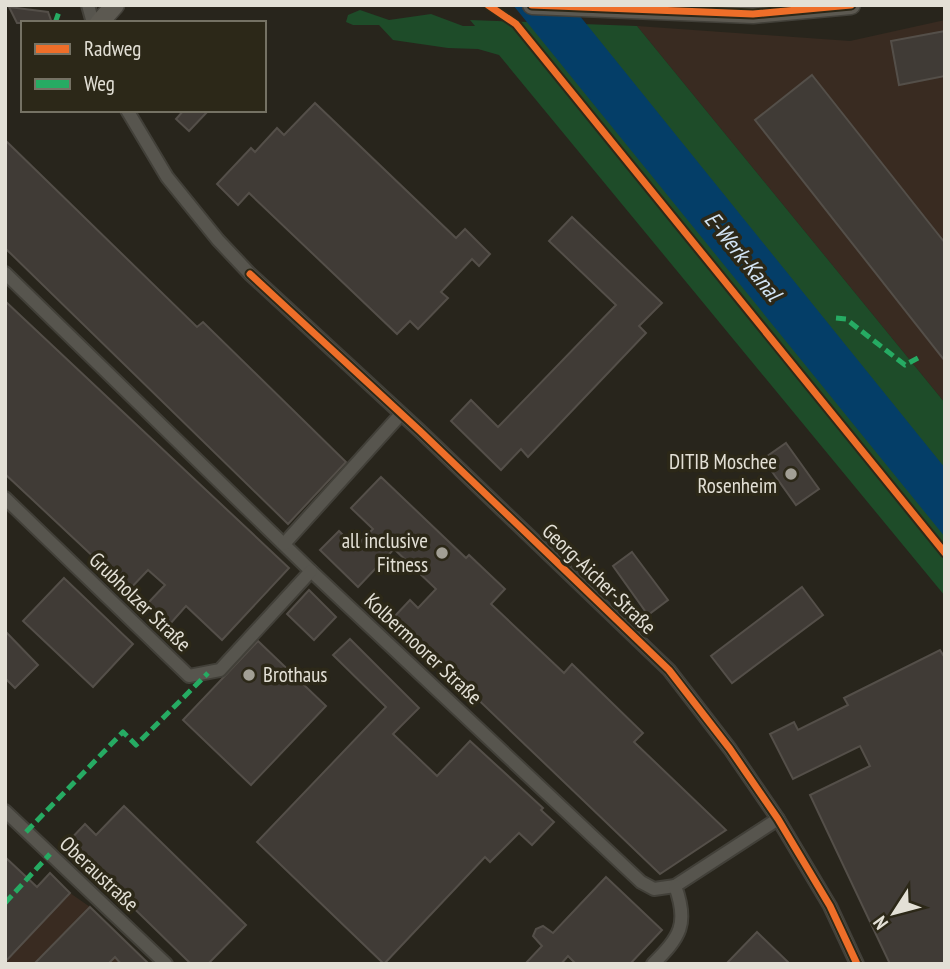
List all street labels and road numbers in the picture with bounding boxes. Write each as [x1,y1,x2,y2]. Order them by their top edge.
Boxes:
street label: Georg-Aicher-Straße [537,517,662,640]
street label: Grubholzer Straße [84,546,197,657]
street label: Kolbermoorer Straße [359,587,488,710]
street label: Oberaustraße [54,830,145,917]

